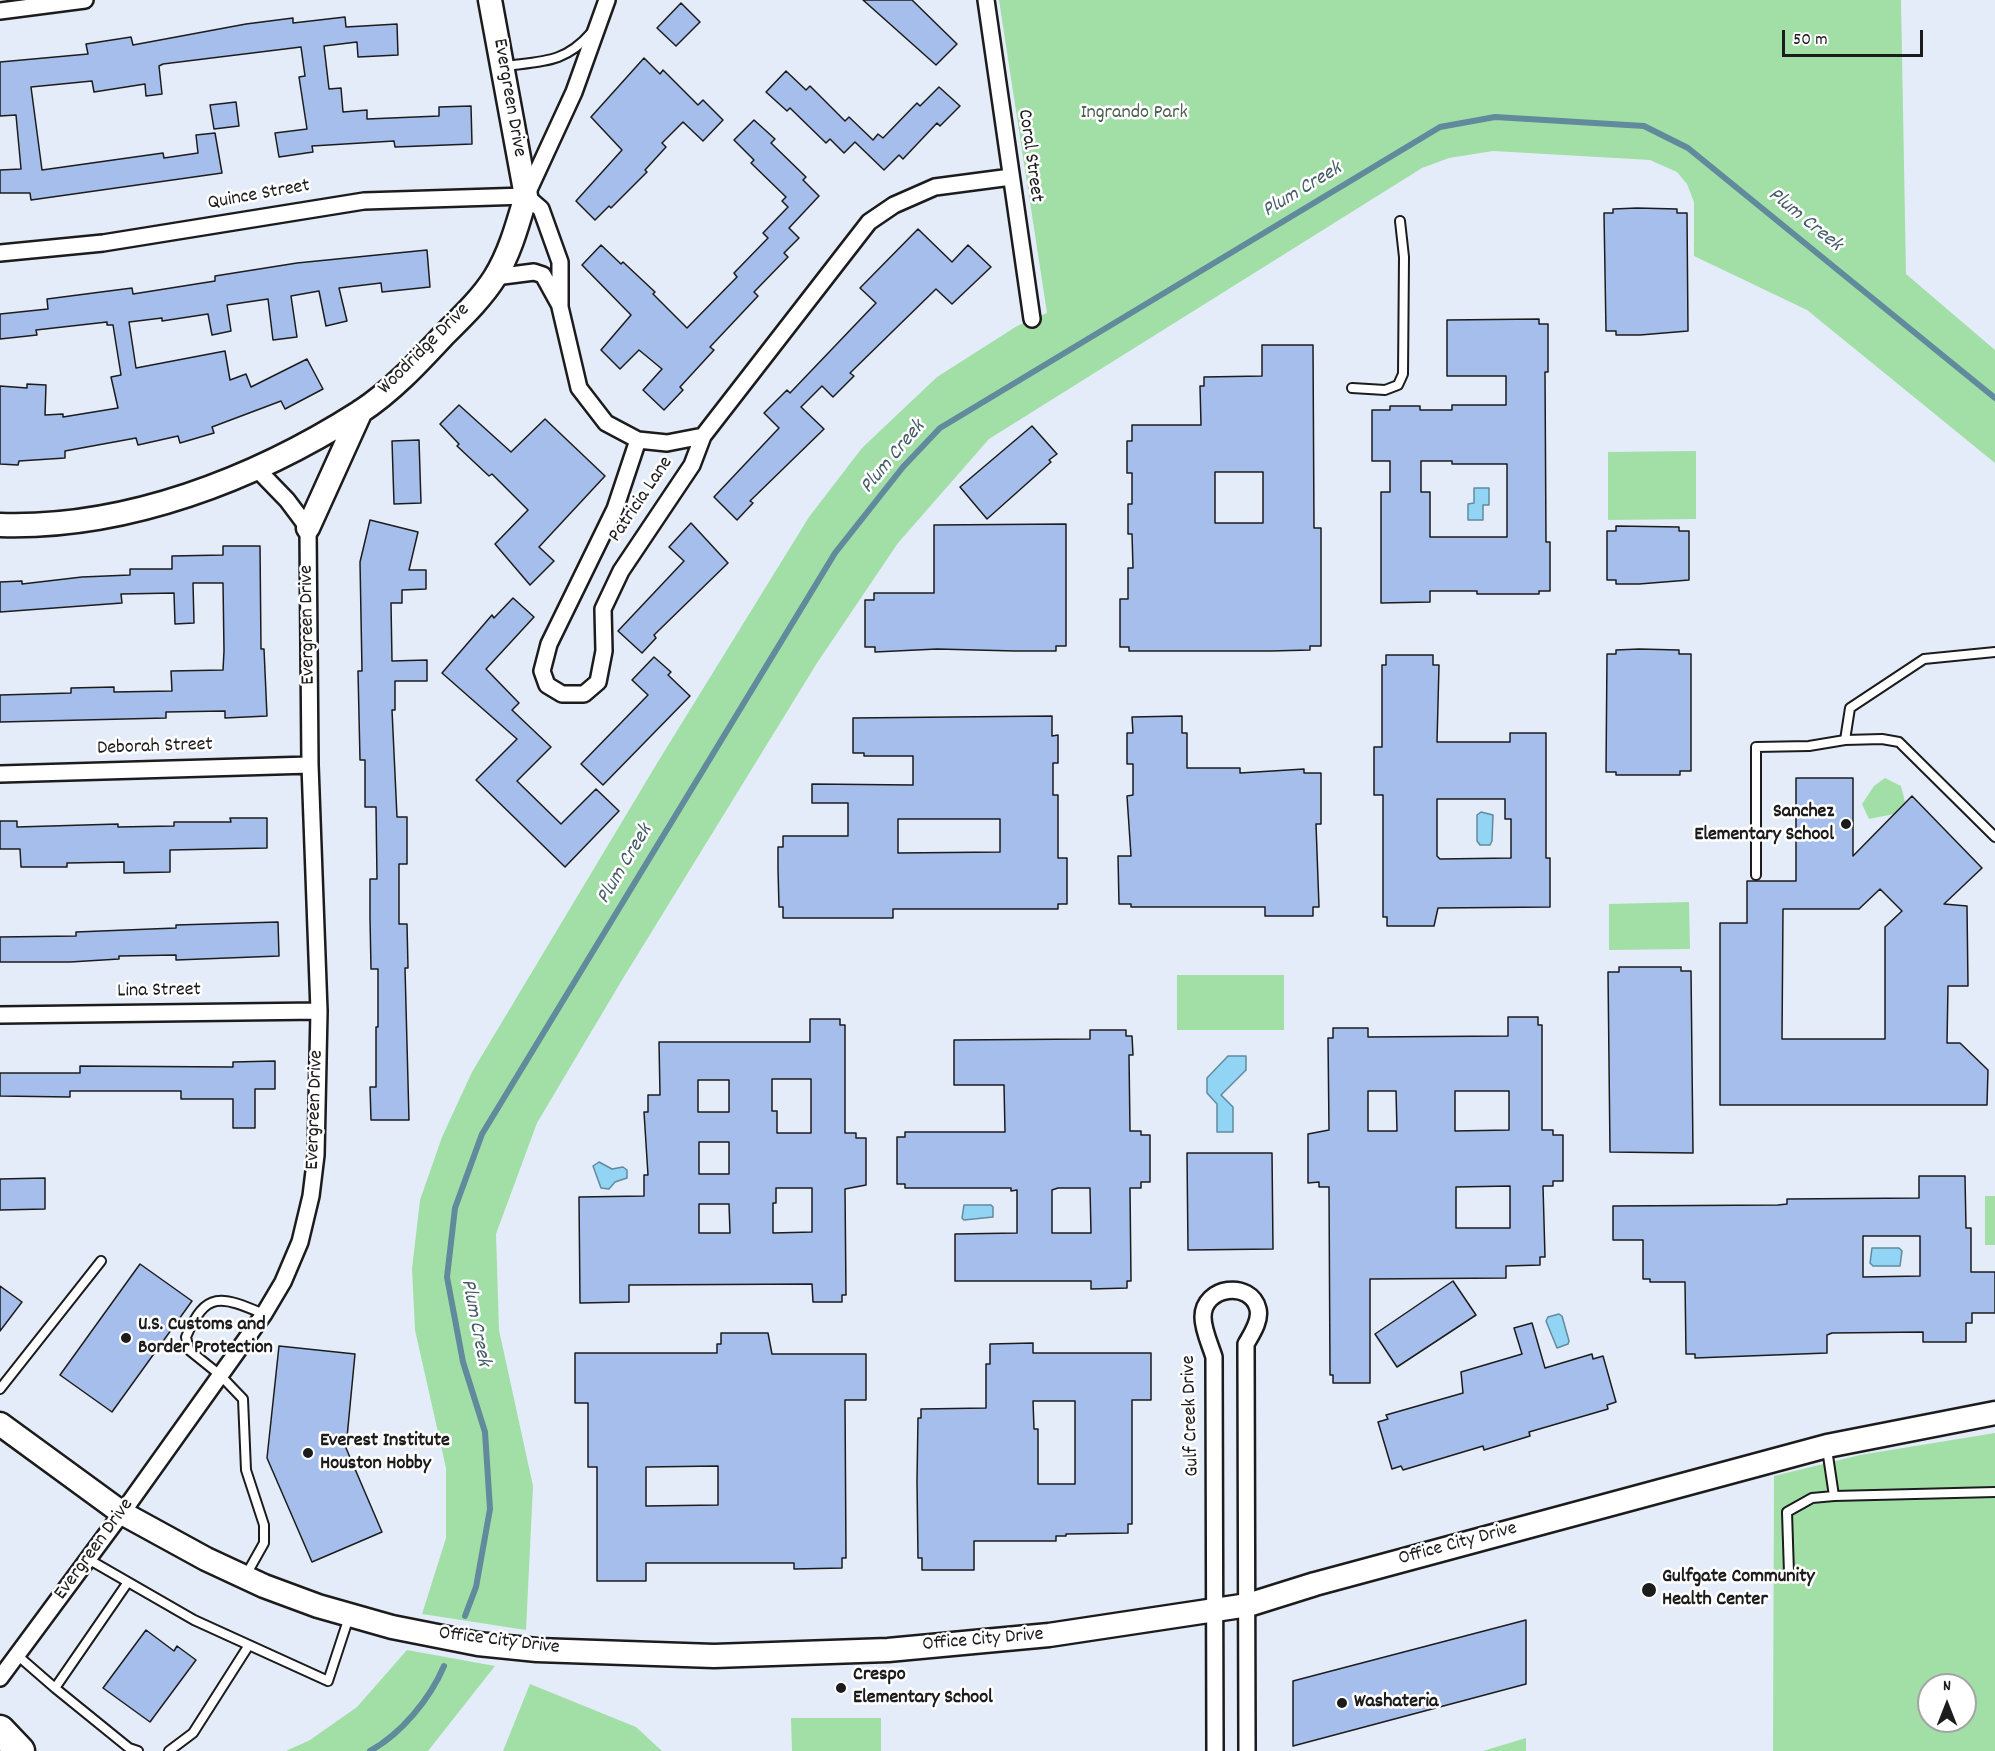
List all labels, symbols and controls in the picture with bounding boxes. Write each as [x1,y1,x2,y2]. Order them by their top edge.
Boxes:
scale bar [1785,18,1926,56]
text: 50 m [1793,28,1828,53]
street label: Evergreen Drive [486,37,530,159]
park label: Ingrando Park [1080,102,1188,126]
street label: Coral Street [1011,108,1047,204]
water label: Plum Creek [1259,158,1347,224]
street label: Quince Street [206,175,312,217]
water label: Plum Creek [1762,183,1846,259]
street label: Woodridge Drive [374,299,476,401]
water label: Plum Creek [856,416,932,500]
street label: Patricia Lane [605,453,679,547]
street label: Evergreen Drive [296,565,322,685]
street label: Deborah Street [97,734,213,762]
place label: Sanchez Elementary School [1694,801,1834,848]
marker: Sanchez Elementary School [1839,817,1853,831]
water label: Plum Creek [593,821,659,909]
street label: Lina Street [117,979,201,1005]
street label: Evergreen Drive [302,1050,330,1170]
water label: Plum Creek [453,1277,495,1369]
place label: U.S. Customs and Border Protection [138,1314,273,1361]
marker: U.S. Customs and Border Protection [119,1331,133,1345]
street label: Gulf Creek Drive [1178,1355,1206,1477]
place label: Everest Institute Houston Hobby [320,1430,450,1477]
marker: Everest Institute Houston Hobby [301,1446,315,1460]
street label: Evergreen Drive [50,1494,140,1606]
street label: Office City Drive [1396,1518,1520,1572]
place label: Gulfgate Community Health Center [1662,1566,1815,1613]
marker: Gulfgate Community Health Center [1640,1581,1658,1599]
street label: Office City Drive [437,1623,561,1661]
street label: Office City Drive [921,1624,1045,1658]
place label: Crespo Elementary School [853,1664,993,1711]
north arrow [1917,1673,1977,1733]
text: N [1943,1675,1951,1698]
marker: Crespo Elementary School [834,1681,848,1695]
place label: Washateria [1354,1691,1438,1715]
marker: Washateria [1335,1696,1349,1710]

